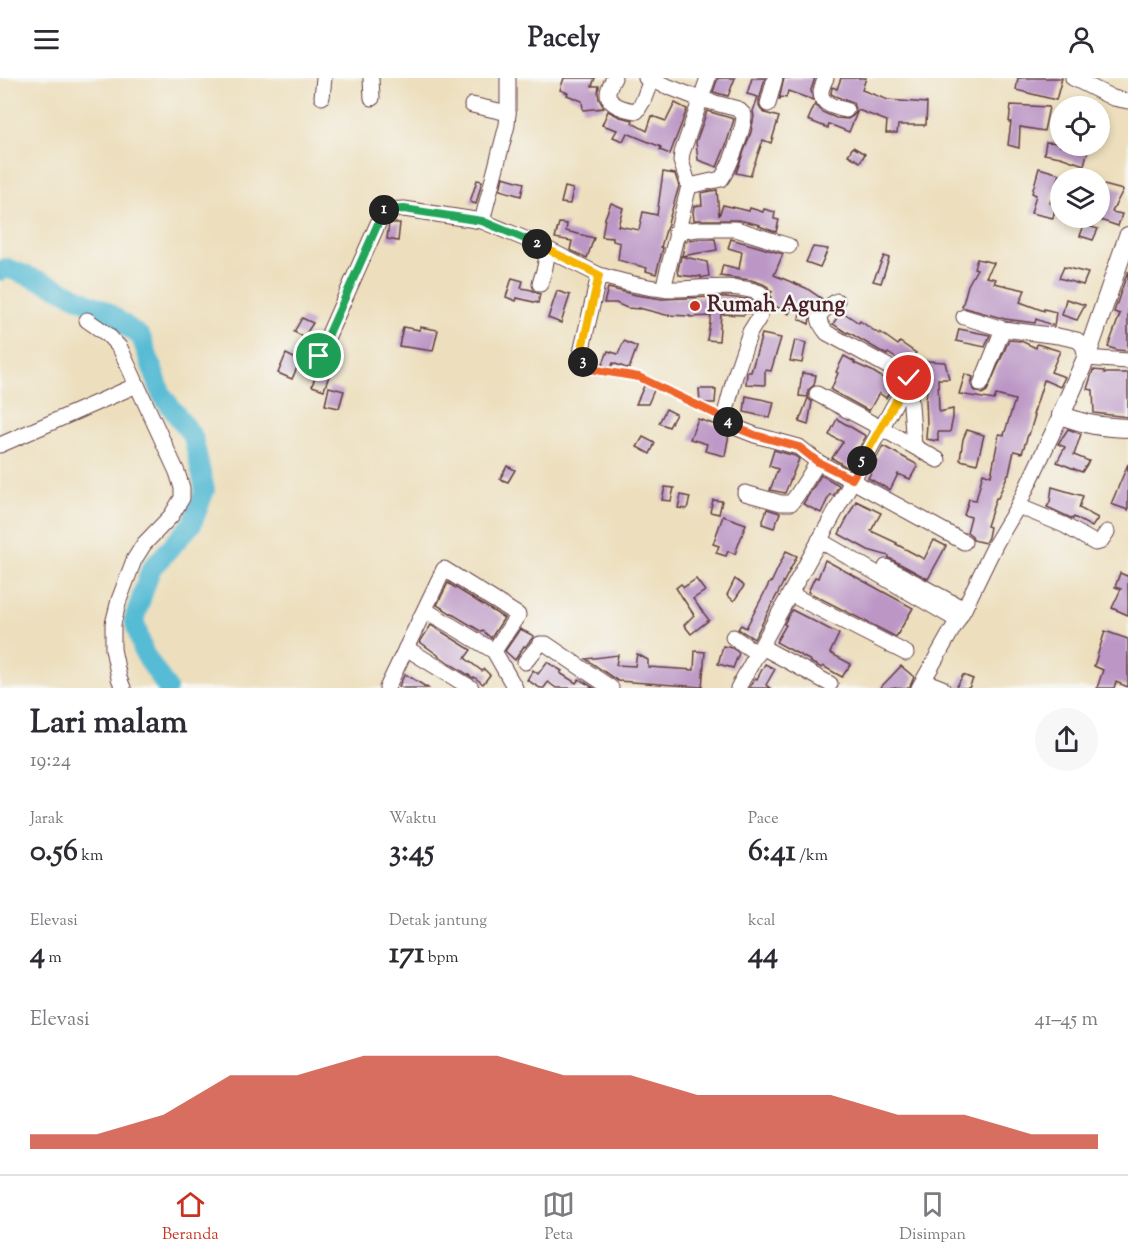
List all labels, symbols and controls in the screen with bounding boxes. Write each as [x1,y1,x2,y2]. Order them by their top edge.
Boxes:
text: Pacely [528,20,600,59]
icon: menu [30,23,63,56]
icon: person [1065,23,1098,56]
map controls [1050,96,1110,228]
button: locate [1050,96,1110,156]
button: layers [1050,168,1110,228]
pin: 1 [369,195,399,225]
text: 1 [381,198,387,221]
pin: 2 [522,229,552,259]
text: 2 [533,232,541,255]
place label: Rumah Agung [707,290,845,322]
marker: Rumah Agung [688,299,702,313]
pin [293,330,344,381]
icon: arrive [302,339,335,372]
pin: 3 [568,347,598,377]
text: 3 [580,350,586,373]
pin [883,352,934,403]
icon: check [892,361,925,394]
pin: 4 [713,407,743,437]
text: 4 [724,410,732,433]
pin: 5 [847,446,877,476]
text: 5 [859,449,865,472]
text: Lari malam [30,700,188,748]
button: share [1035,708,1098,771]
text: 19:24 [30,747,71,776]
text: Jarak [30,808,64,831]
text: Waktu [389,808,436,831]
text: Pace [748,808,779,831]
text: 0.56 [30,831,78,874]
text: 3:45 [389,831,434,874]
text: 6:41 [748,831,796,874]
text: km [78,845,103,868]
text: /km [796,845,828,868]
text: Elevasi [30,910,78,933]
text: Detak jantung [389,910,487,933]
text: kcal [748,910,776,933]
text: 4 [30,933,45,976]
text: 171 [389,933,424,976]
text: 44 [748,933,778,976]
text: m [45,947,62,970]
text: bpm [424,947,459,970]
text: Elevasi [30,1006,90,1035]
text: 41–45 m [1035,1006,1098,1035]
tab: Beranda [162,1188,219,1247]
tab: Peta [542,1188,575,1247]
tab: Disimpan [899,1188,966,1247]

